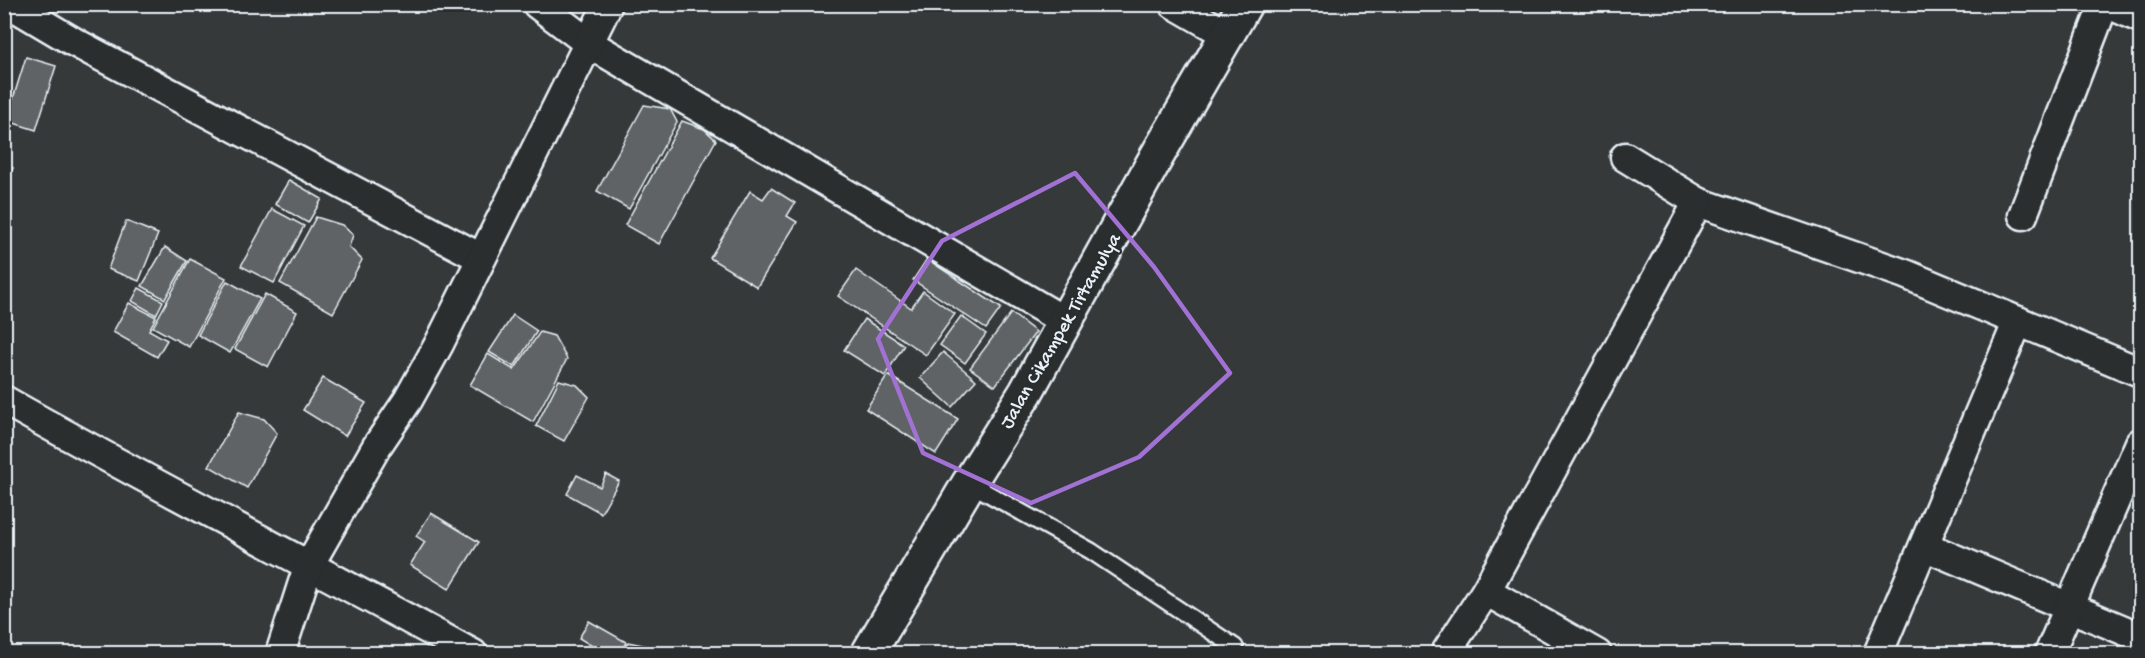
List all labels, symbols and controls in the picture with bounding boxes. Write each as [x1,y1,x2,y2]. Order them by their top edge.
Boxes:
street label: Jalan Cikampek Tirtamulya [997,229,1128,434]

